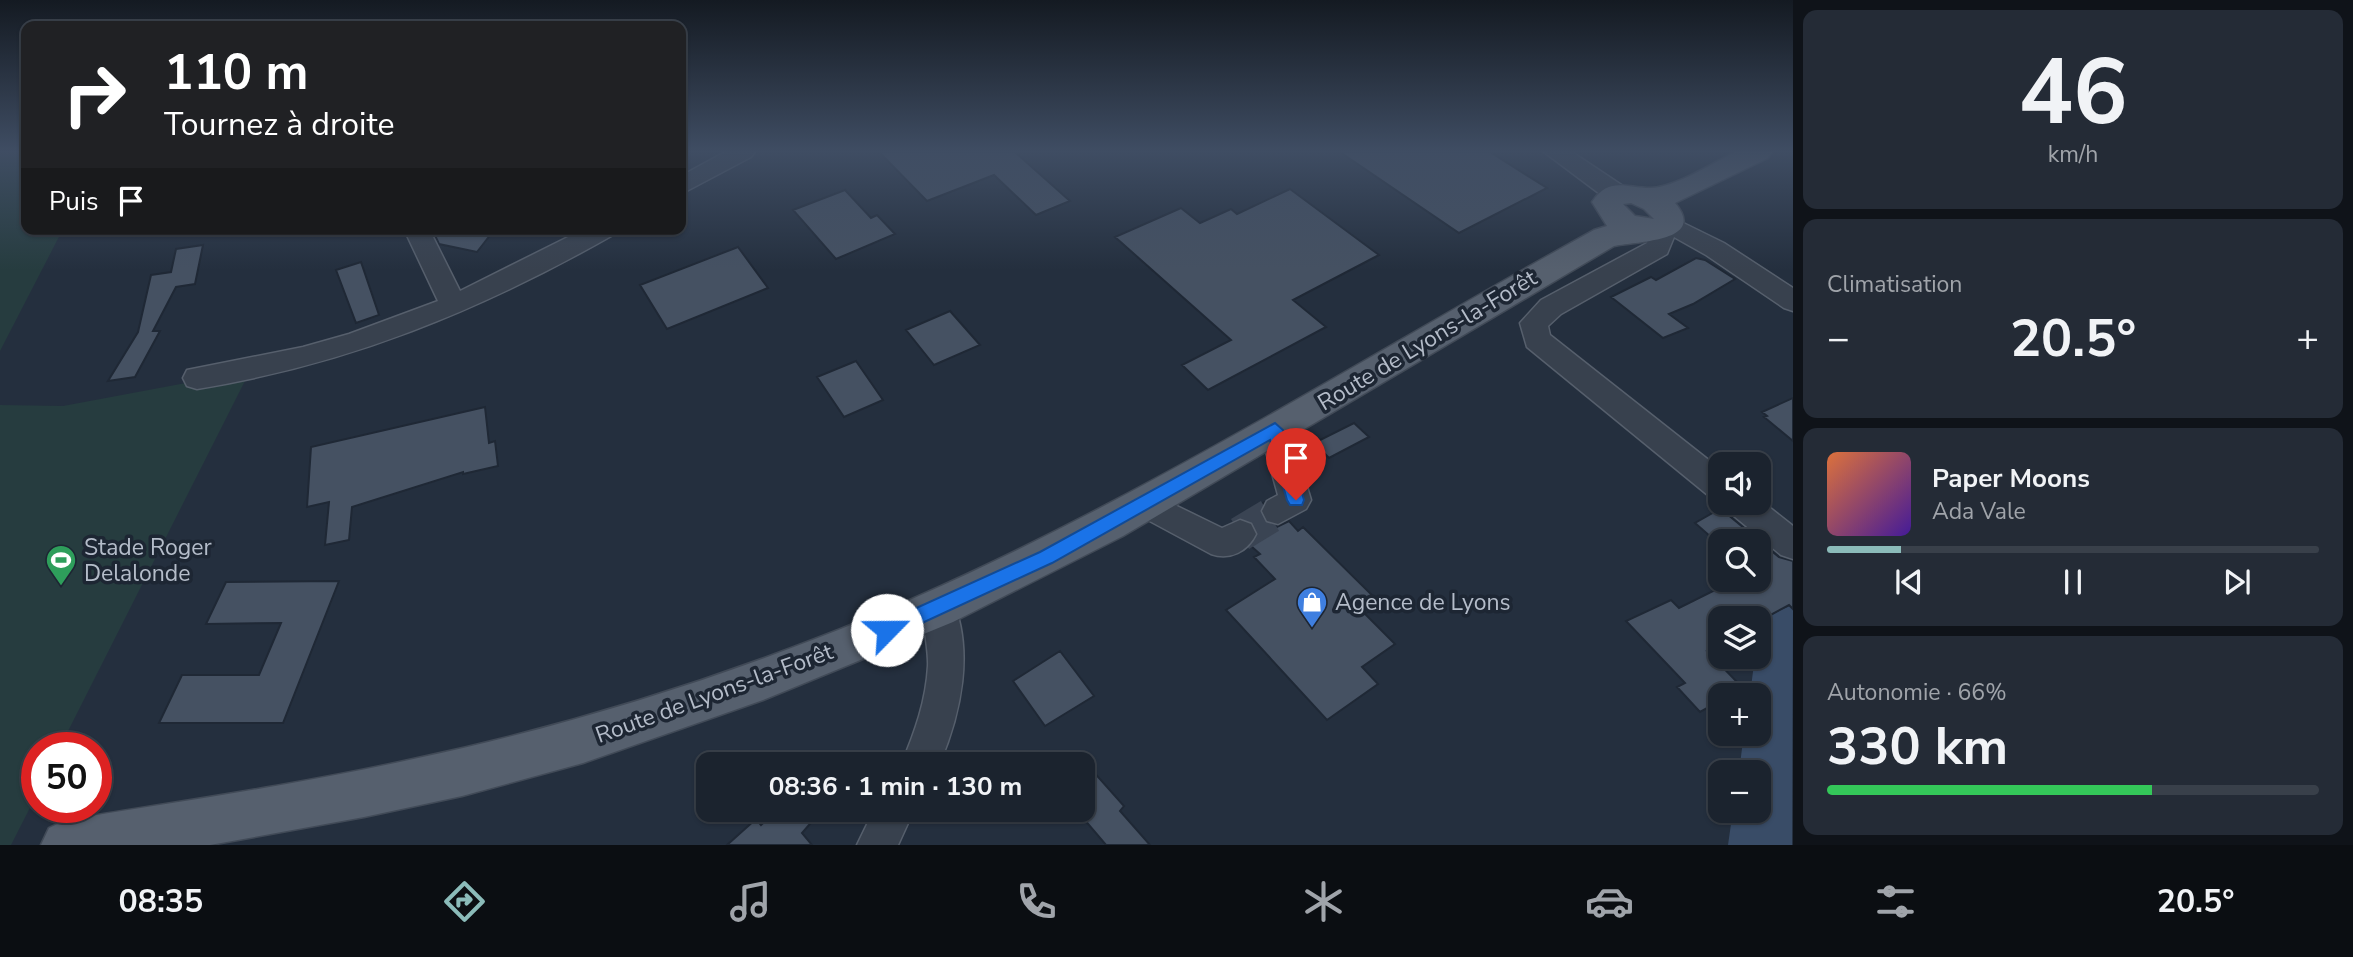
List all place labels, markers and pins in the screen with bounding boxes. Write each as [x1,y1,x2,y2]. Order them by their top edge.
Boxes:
pin [1266,428,1326,500]
place label: Stade Roger Delalonde [84,532,213,589]
sports icon: Stade Roger Delalonde [44,543,78,587]
shop icon: Agence de Lyons [1295,585,1329,629]
place label: Agence de Lyons [1335,587,1511,618]

